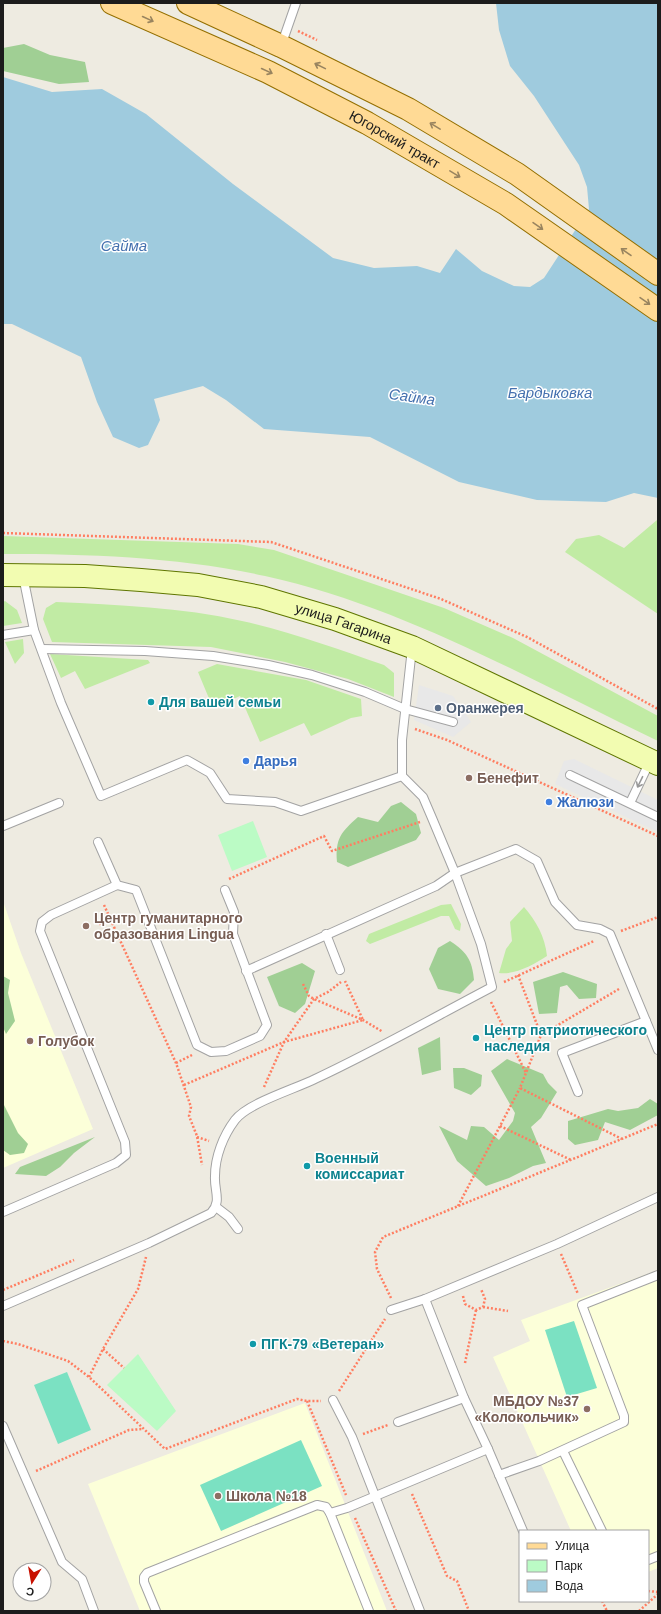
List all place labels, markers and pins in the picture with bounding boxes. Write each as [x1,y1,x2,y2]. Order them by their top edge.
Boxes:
place label: Для вашей семьи [159,694,281,710]
marker: Для вашей семьи [146,697,156,707]
place label: Оранжерея [446,700,524,716]
marker: Оранжерея [433,703,443,713]
place label: Дарья [254,753,297,769]
marker: Дарья [241,756,251,766]
place label: Бенефит [477,770,539,786]
marker: Бенефит [464,773,474,783]
place label: Жалюзи [556,794,614,810]
marker: Жалюзи [544,797,554,807]
place label: Центр гуманитарного образования Lingua [94,910,243,942]
marker: Центр гуманитарного образования Lingua [81,921,91,931]
place label: Центр патриотического наследия [484,1022,647,1054]
place label: Голубок [38,1033,95,1049]
marker: Центр патриотического наследия [471,1033,481,1043]
marker: Голубок [25,1036,35,1046]
place label: Военный комиссариат [315,1150,405,1182]
marker: Военный комиссариат [302,1161,312,1171]
place label: ПГК-79 «Ветеран» [261,1336,385,1352]
marker: ПГК-79 «Ветеран» [248,1339,258,1349]
place label: МБДОУ №37 «Колокольчик» [474,1393,579,1425]
marker: МБДОУ №37 «Колокольчик» [582,1404,592,1414]
place label: Школа №18 [226,1488,307,1504]
marker: Школа №18 [213,1491,223,1501]

